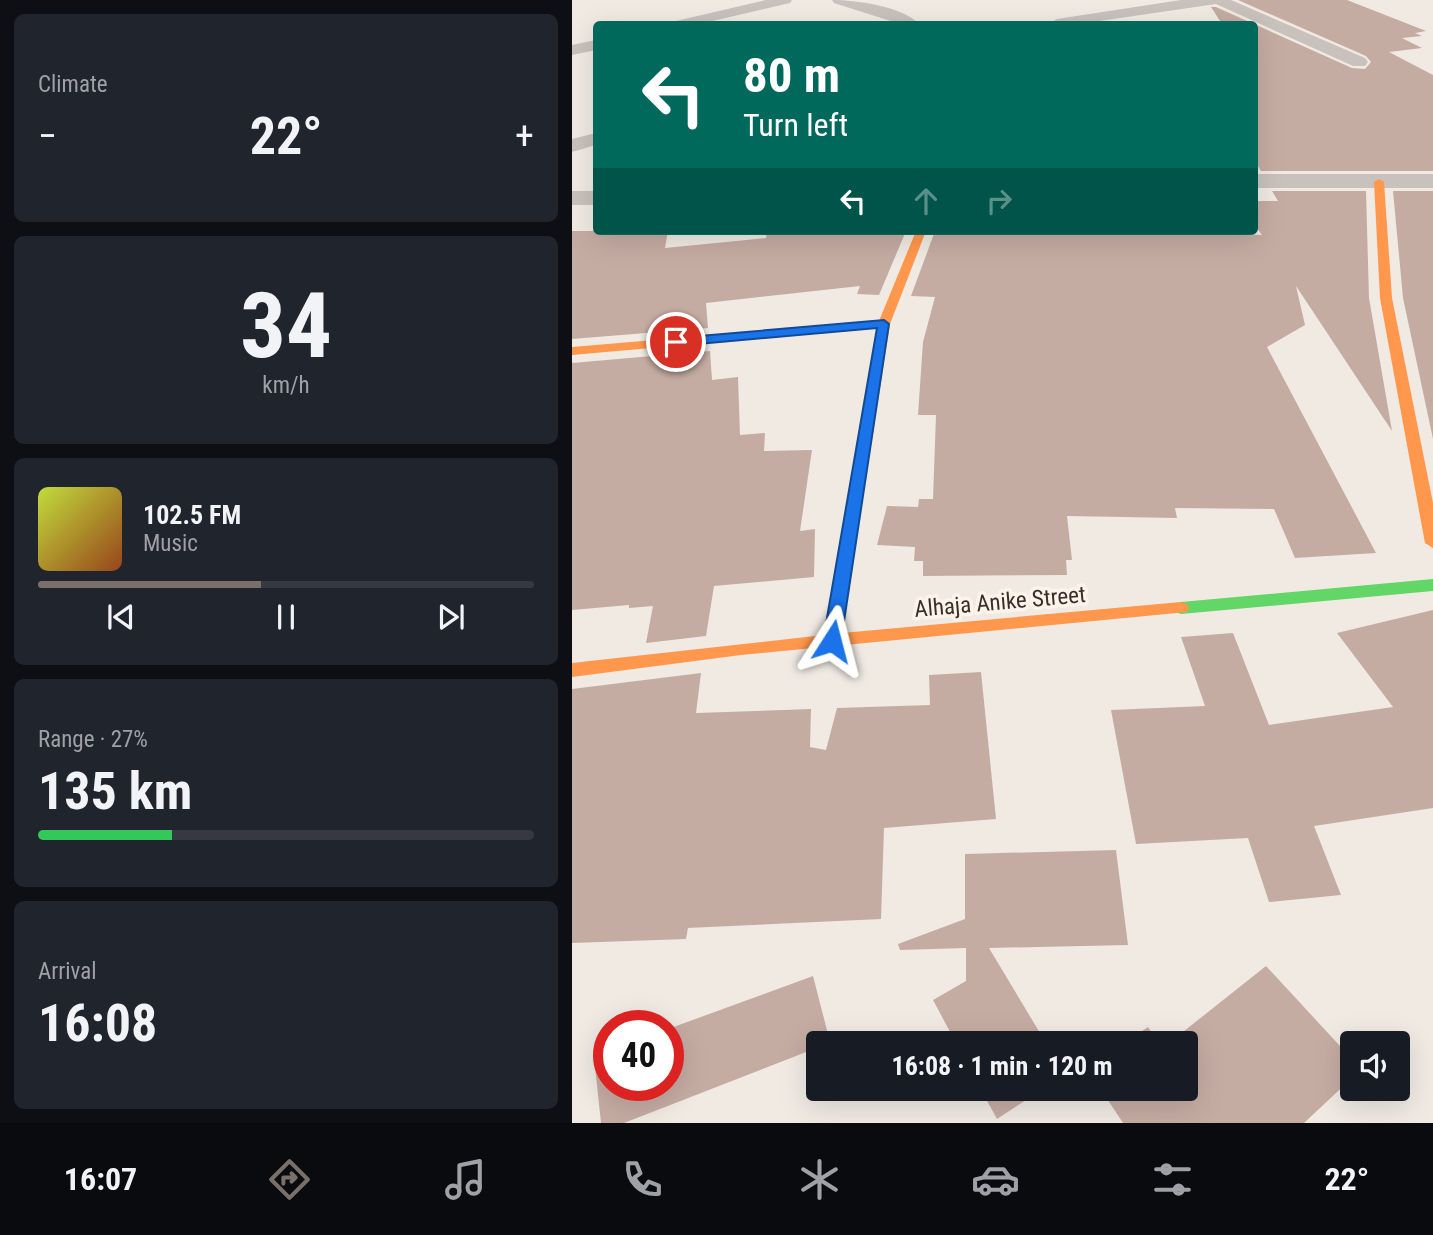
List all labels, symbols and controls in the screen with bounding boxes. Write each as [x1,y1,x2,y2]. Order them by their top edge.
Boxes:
text: 80 m [743,47,840,104]
icon: left [628,49,719,140]
text: Climate [38,71,108,98]
text: 22° [250,106,322,167]
text: Turn left [743,106,848,144]
text: − [38,114,57,158]
text: + [515,114,534,158]
icon: left [834,182,872,220]
icon: ahead [907,182,945,220]
icon: right [980,182,1018,220]
text: 34 [240,273,332,379]
pin [646,312,706,372]
icon: arrive [657,323,695,361]
text: km/h [262,372,310,399]
text: 102.5 FM [143,500,241,530]
text: Music [143,530,198,557]
street label: Alhaja Anike Street [913,581,1087,623]
icon: previous [102,598,140,636]
icon: pause [267,598,305,636]
icon: next [432,598,470,636]
position arrow [795,604,869,678]
text: Range · 27% [38,726,148,753]
text: 135 km [38,761,192,822]
text: Arrival [38,958,97,985]
text: 16:08 [38,993,157,1054]
speed limit sign: 40 [593,1010,684,1101]
map controls [1340,1031,1410,1101]
button: sound [1340,1031,1410,1101]
text: 16:08 · 1 min · 120 m [892,1051,1112,1081]
icon: directions [265,1155,314,1204]
icon: music [441,1155,490,1204]
icon: phone [618,1155,667,1204]
icon: climate [795,1155,844,1204]
icon: car [971,1155,1020,1204]
icon: filters [1148,1155,1197,1204]
text: 16:07 [64,1160,137,1198]
text: 22° [1324,1160,1369,1198]

